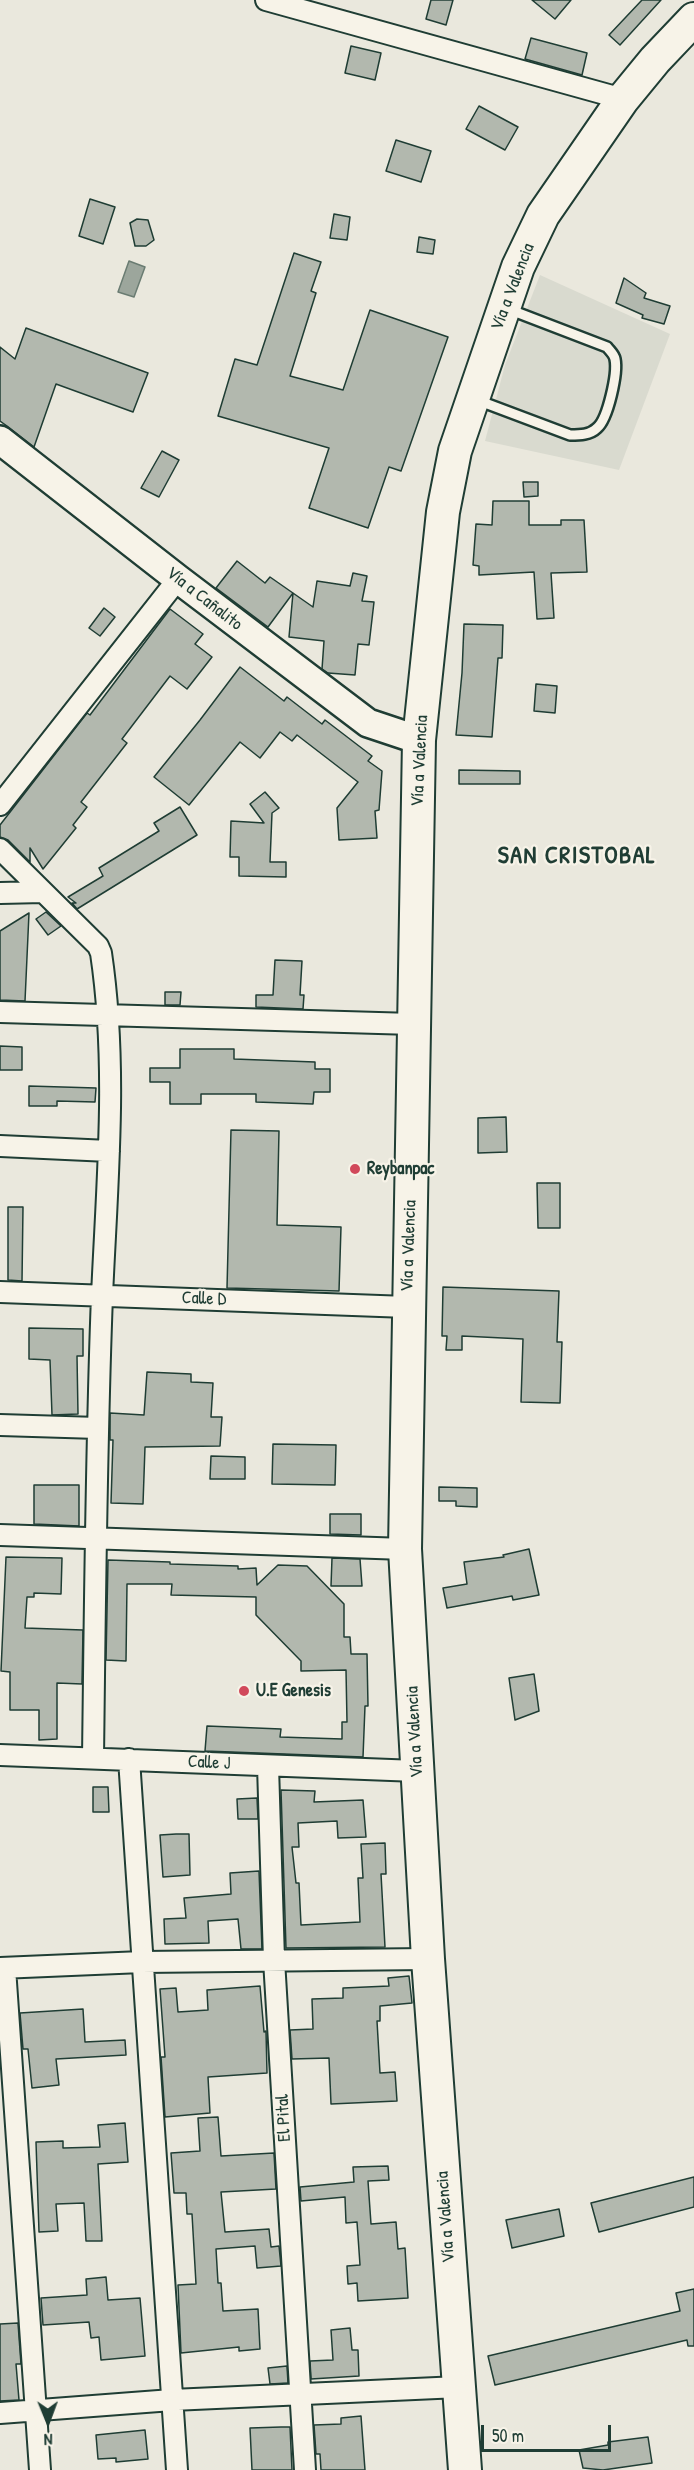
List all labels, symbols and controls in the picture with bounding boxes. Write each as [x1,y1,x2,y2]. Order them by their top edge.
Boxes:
street label: Vía a Valencia [486,240,540,334]
street label: Vía a Cañalito [162,563,246,635]
street label: Vía a Valencia [407,715,433,807]
district label: SAN CRISTOBAL [498,843,656,871]
place label: Reybanpac [367,1158,434,1180]
marker: Reybanpac [348,1162,362,1176]
street label: Vía a Valencia [397,1200,421,1292]
street label: Calle D [181,1287,227,1311]
place label: U.E Genesis [256,1680,331,1702]
marker: U.E Genesis [237,1684,251,1698]
street label: Vía a Valencia [402,1686,428,1778]
street label: Calle J [187,1751,231,1775]
street label: El Pital [272,2094,296,2142]
street label: Vía a Valencia [432,2170,460,2264]
north arrow [18,2392,78,2452]
scale bar [484,2413,614,2451]
text: 50 m [492,2423,524,2448]
text: N [44,2429,53,2451]

